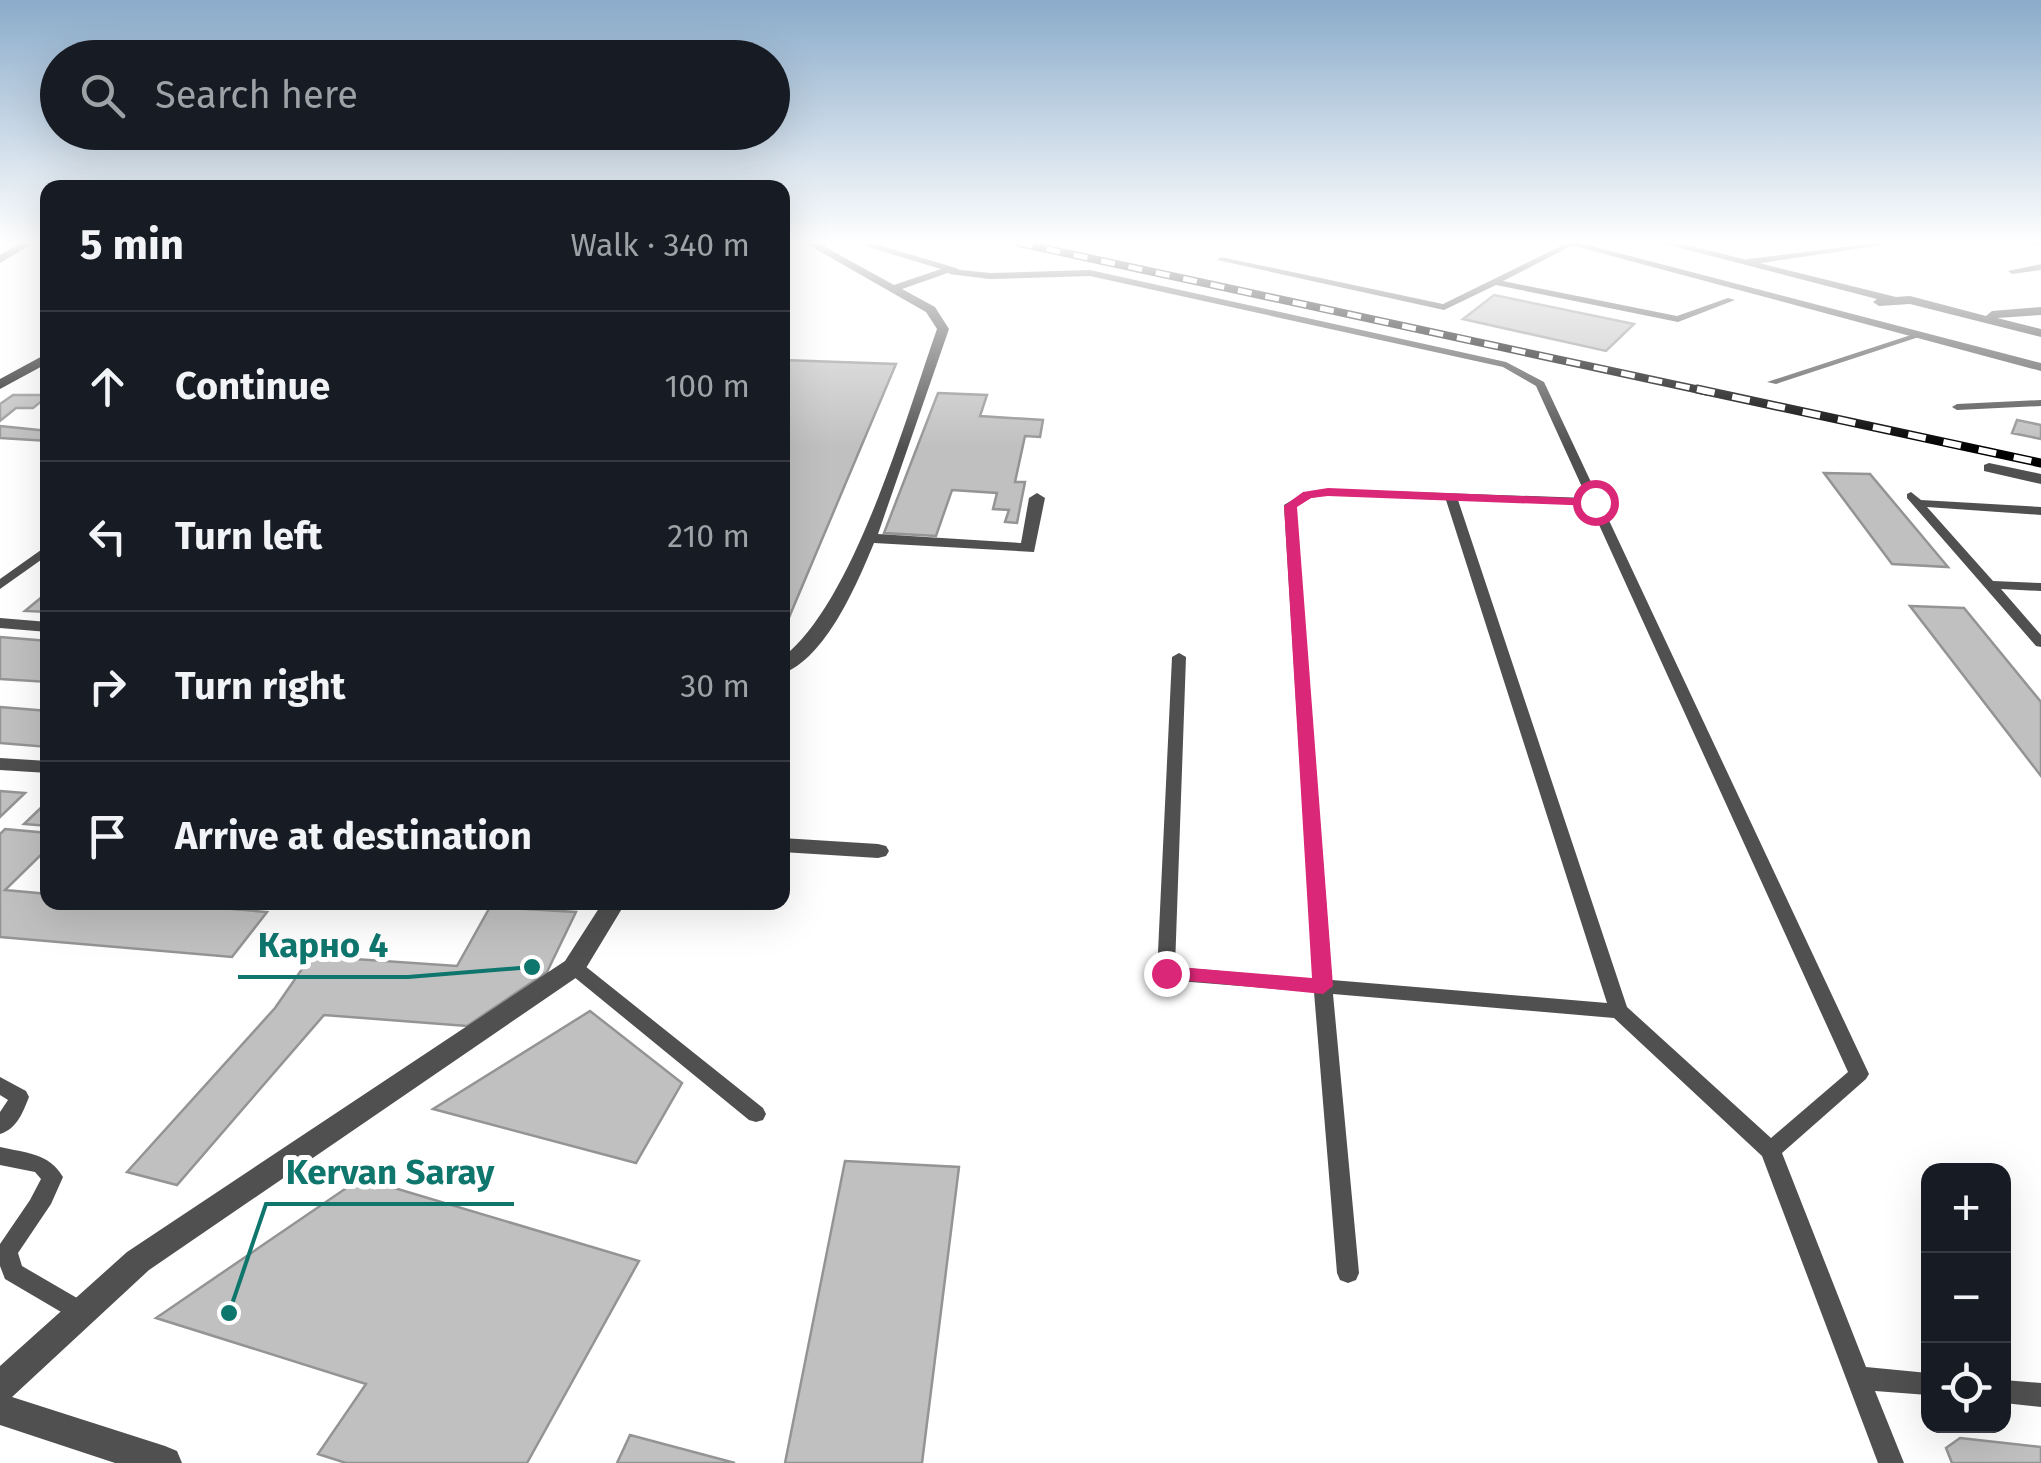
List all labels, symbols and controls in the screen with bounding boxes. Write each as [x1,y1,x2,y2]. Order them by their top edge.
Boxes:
search box [40,40,790,150]
icon: search [75,68,130,123]
text: Search here [155,72,358,118]
text: 5 min [80,220,184,270]
text: Walk · 340 m [570,226,750,264]
icon: ahead [80,359,135,414]
text: Continue [175,363,330,409]
text: 100 m [665,367,750,405]
route start [1573,480,1619,526]
icon: left [80,509,135,564]
text: Turn left [175,513,322,559]
text: 210 m [667,517,750,555]
icon: right [80,659,135,714]
text: Turn right [175,663,345,709]
text: 30 m [680,667,750,705]
icon: arrive [80,809,135,864]
text: Arrive at destination [175,813,532,859]
callout: Карно 4 [238,912,408,977]
text: Карно 4 [258,924,389,966]
route end [1144,951,1190,997]
callout: Kervan Saray [266,1139,514,1204]
text: Kervan Saray [286,1151,495,1193]
map controls [1921,1163,2011,1433]
button: + [1921,1163,2011,1253]
button: − [1921,1253,2011,1343]
button: locate [1921,1343,2011,1433]

